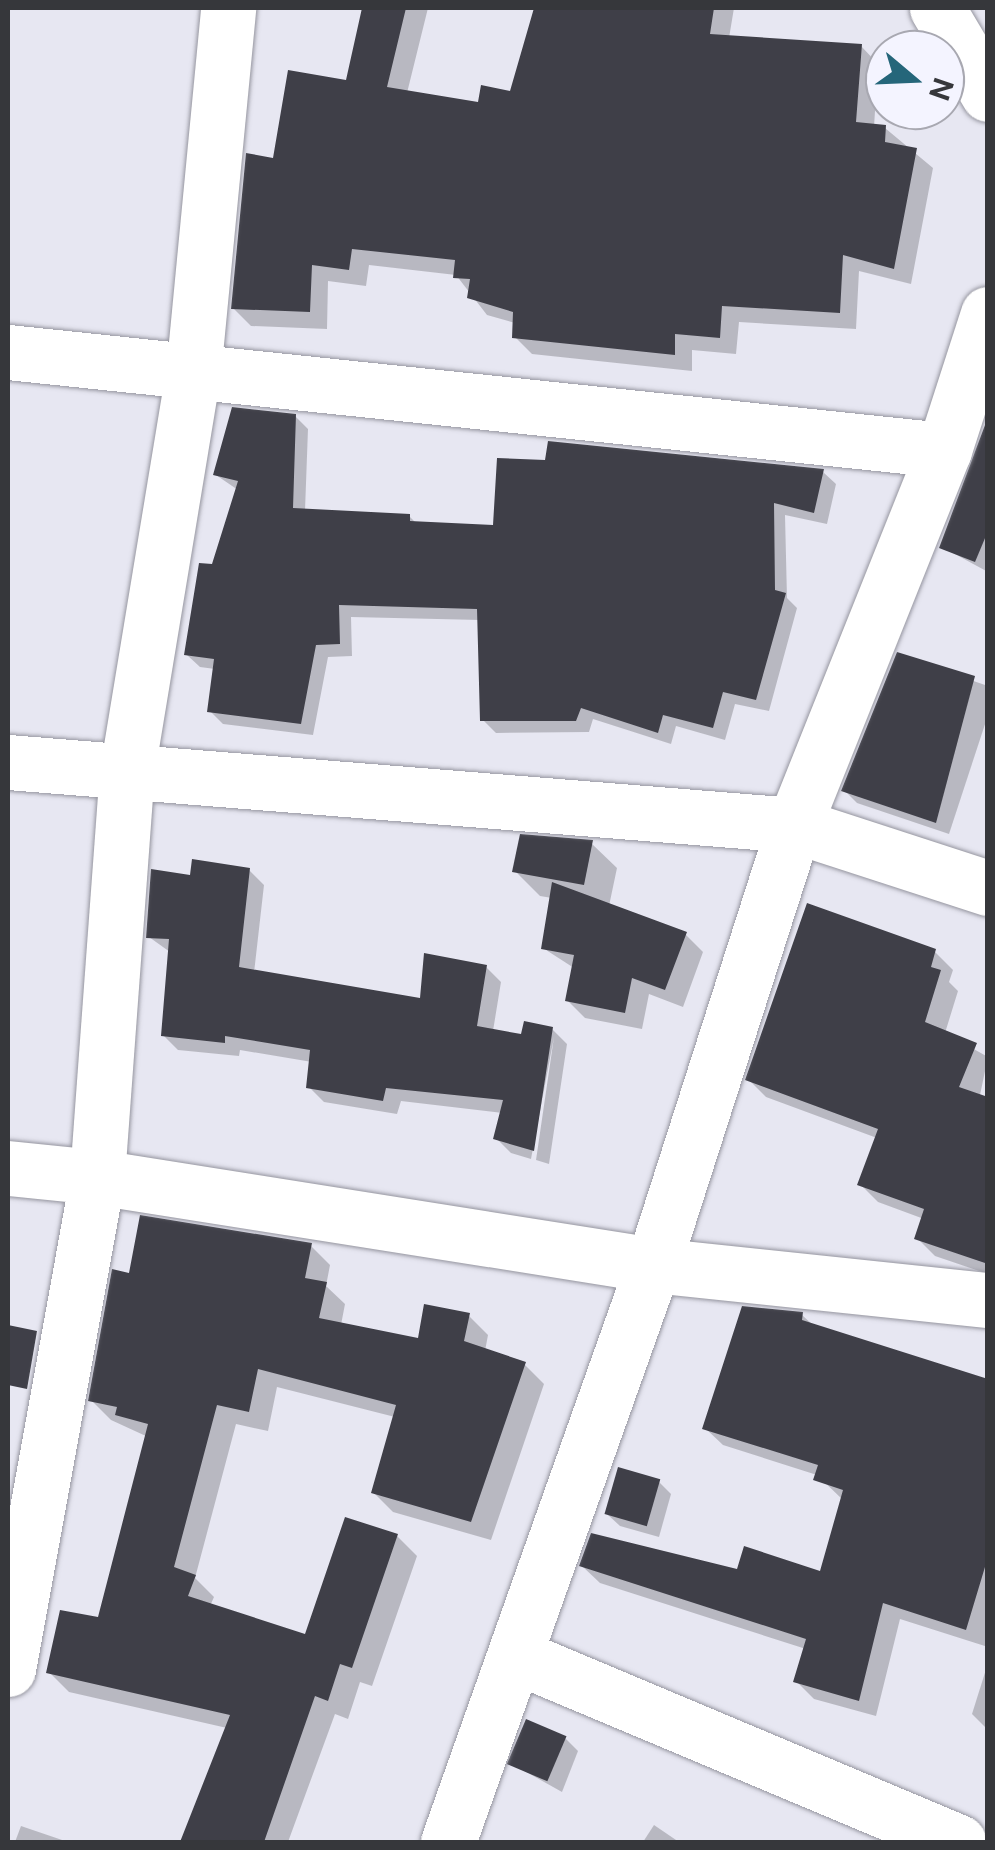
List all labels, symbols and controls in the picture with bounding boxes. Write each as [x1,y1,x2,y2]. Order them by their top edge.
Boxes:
north arrow [865,30,965,130]
text: N [923,74,961,105]

